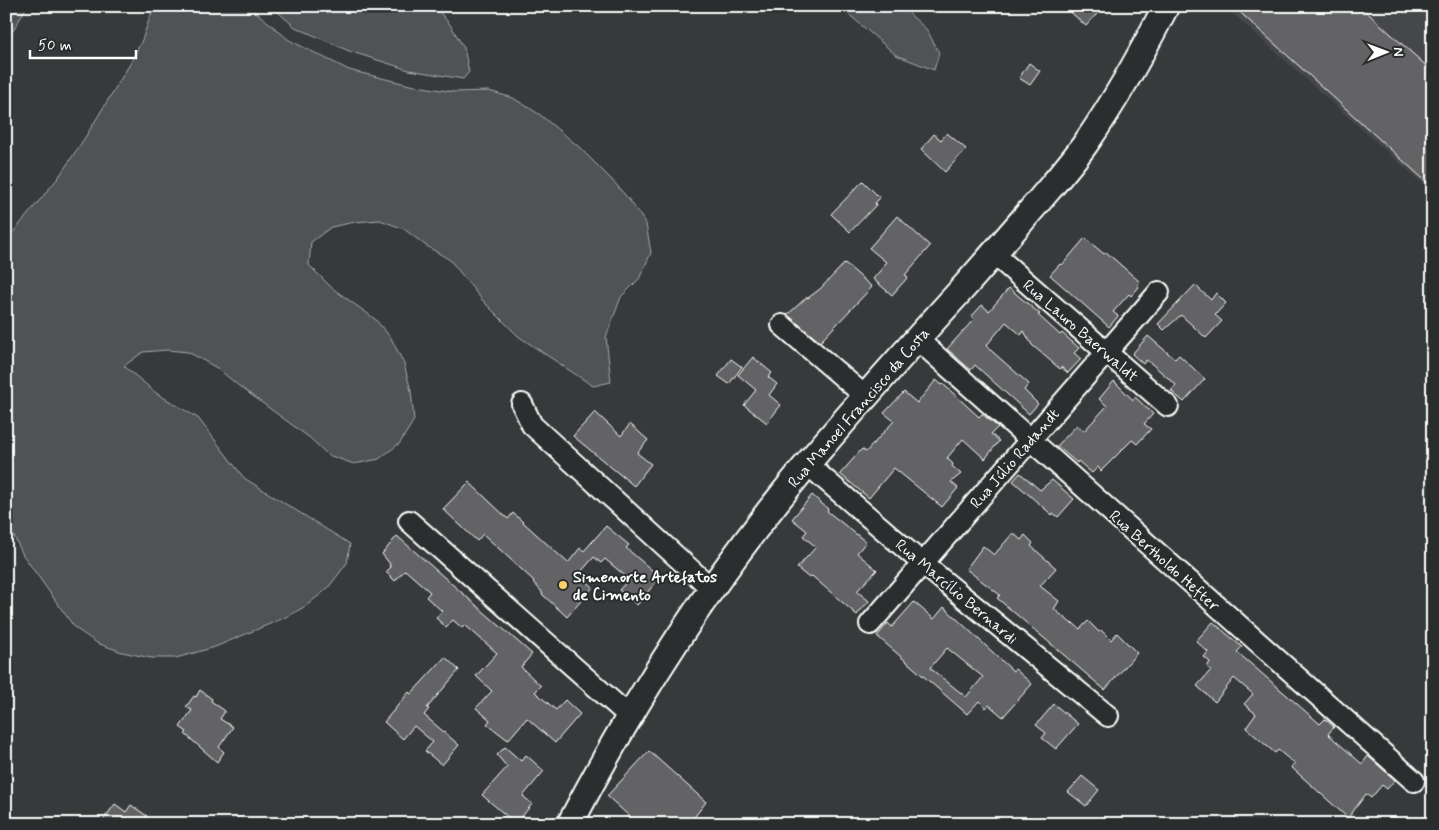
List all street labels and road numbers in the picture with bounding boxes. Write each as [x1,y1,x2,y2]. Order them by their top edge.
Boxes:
street label: Rua Lauro Baerwaldt [1018,275,1143,387]
street label: Rua Manoel Francisco da Costa [784,323,935,493]
street label: Rua Júlio Radandt [966,404,1064,514]
street label: Rua Bertholdo Hefter [1104,506,1224,617]
street label: Rua Marcílio Bernardi [891,535,1022,650]

